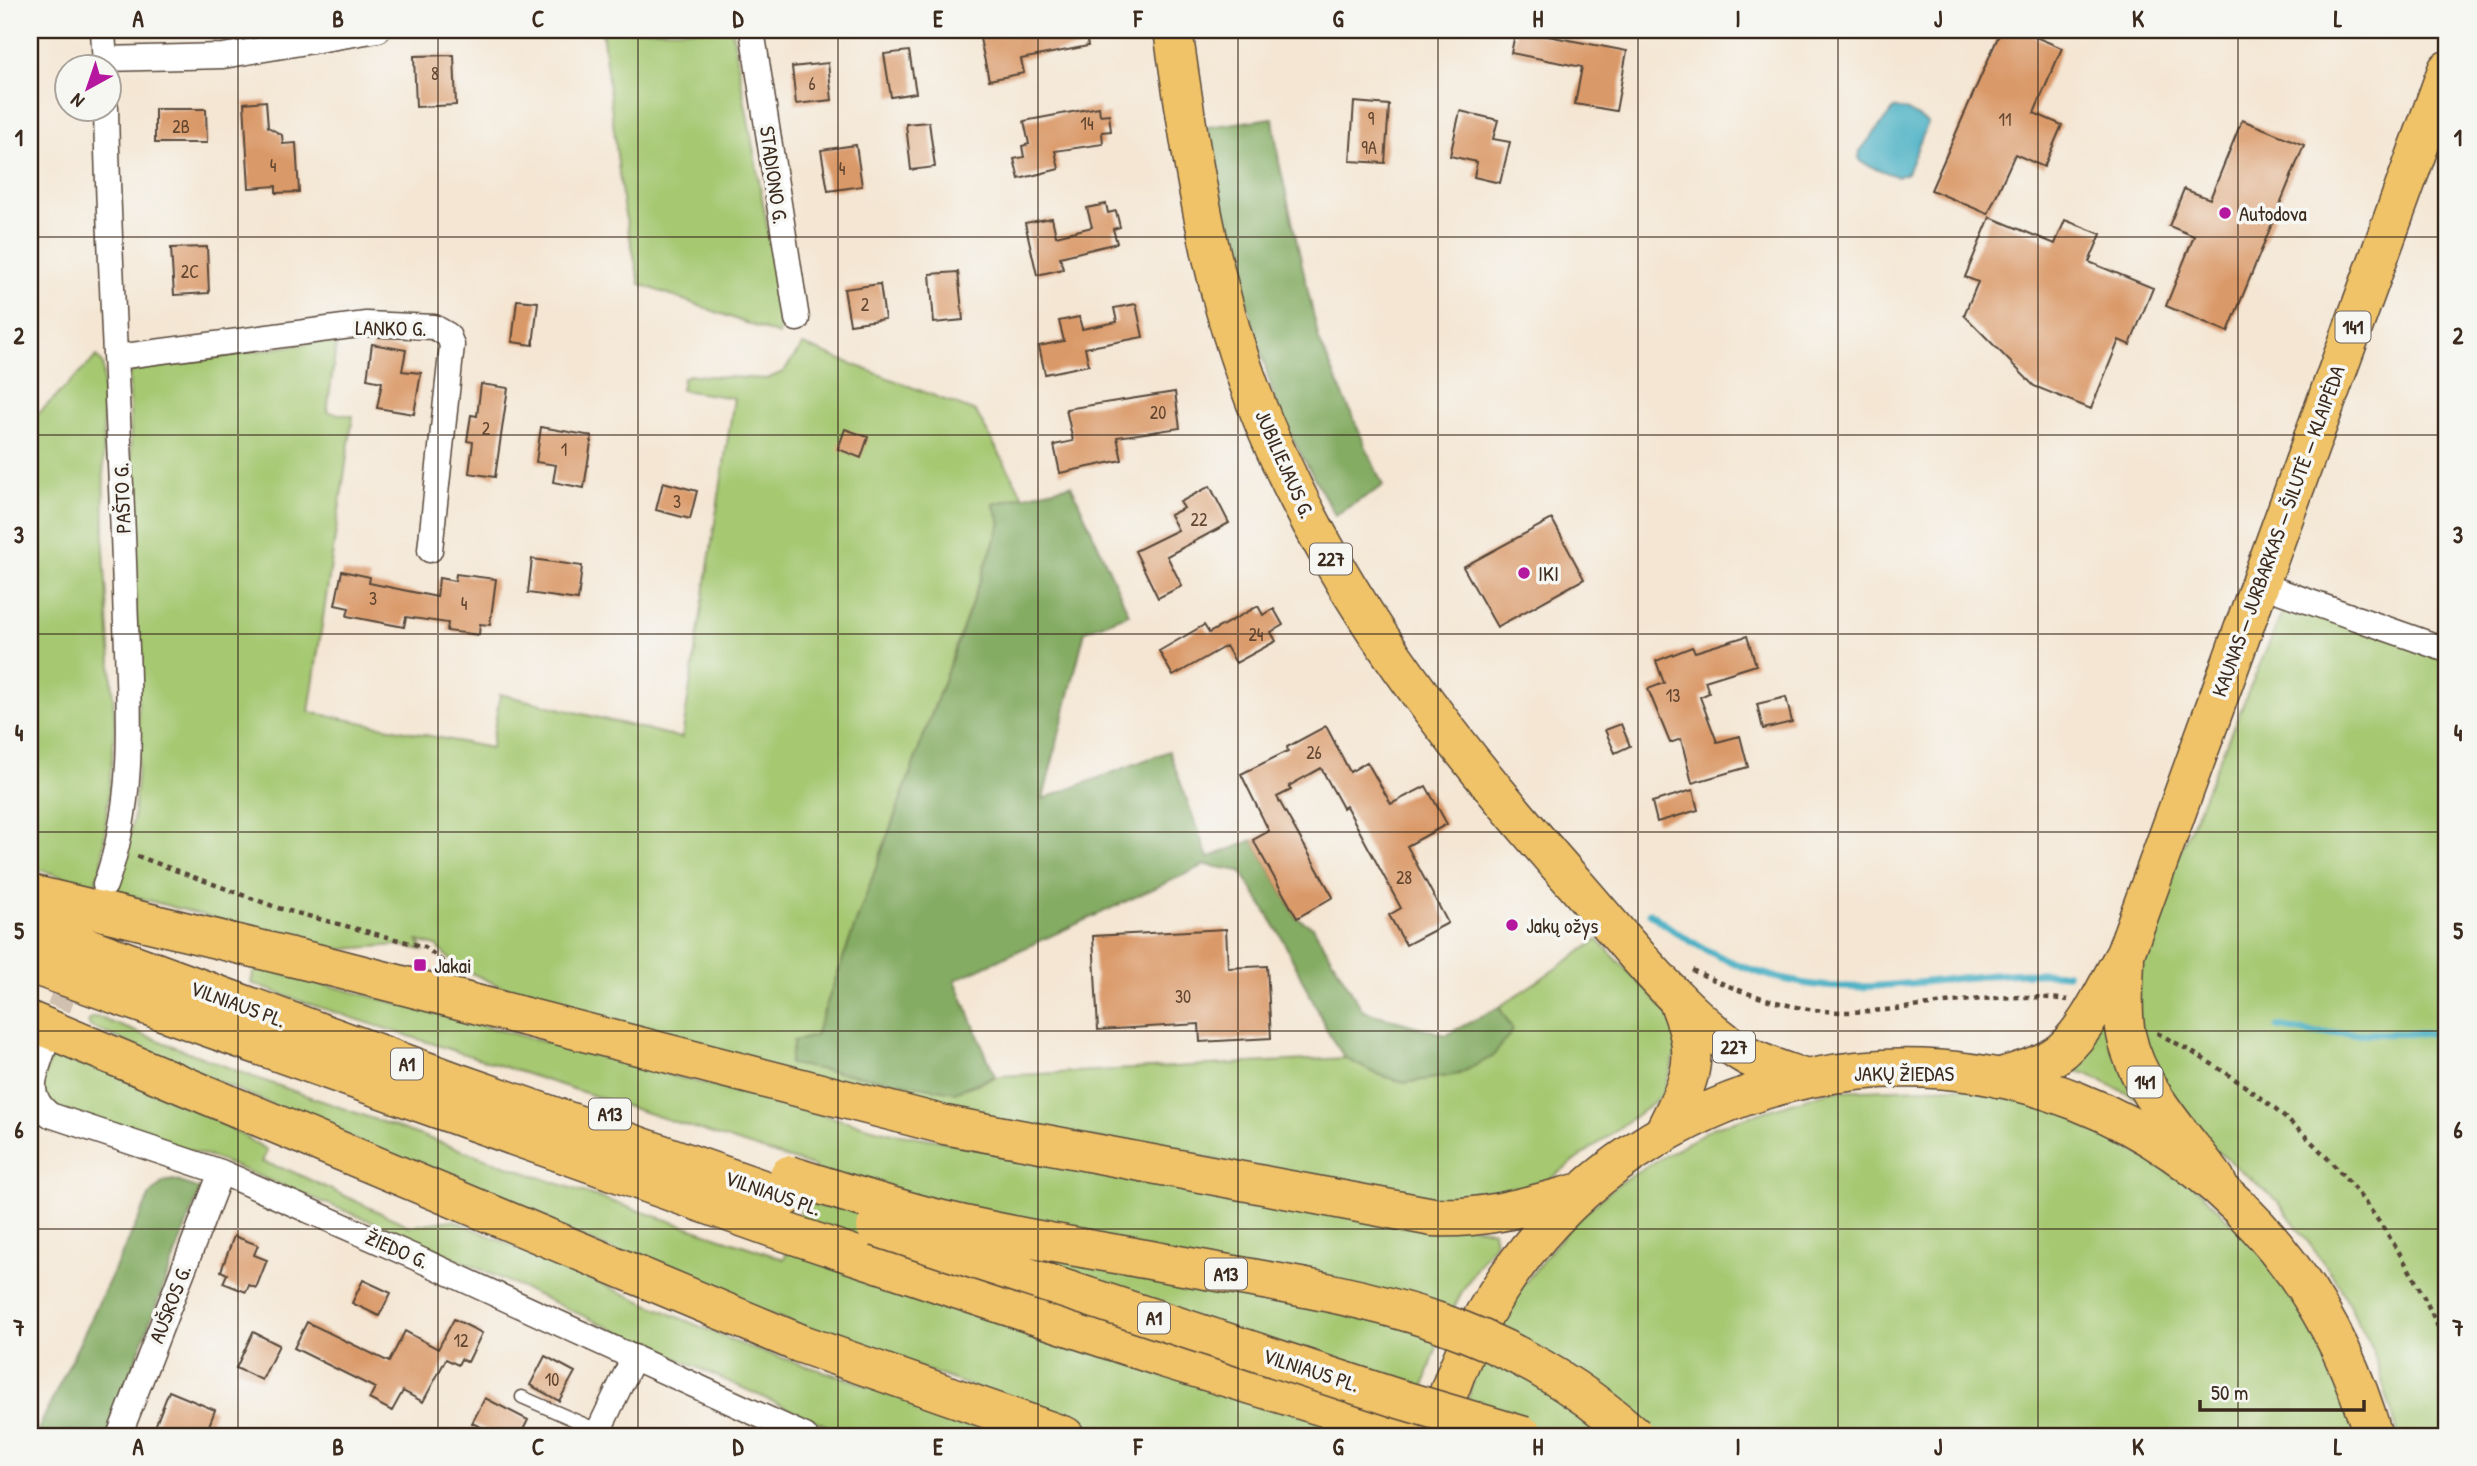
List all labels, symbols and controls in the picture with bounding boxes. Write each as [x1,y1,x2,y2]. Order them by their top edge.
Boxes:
text: A [132,3,144,34]
text: B [332,3,344,34]
text: C [532,3,544,34]
text: D [733,3,745,34]
text: E [933,3,944,34]
text: F [1133,3,1144,34]
text: G [1332,3,1344,34]
text: H [1533,3,1544,34]
text: I [1735,3,1741,34]
text: J [1934,3,1943,34]
text: K [2132,3,2145,34]
text: L [2334,3,2343,34]
north arrow [52,52,122,122]
house number: 8 [431,61,439,86]
house number: 6 [808,71,816,96]
text: N [65,88,89,114]
house number: 9 [1368,106,1375,131]
house number: 11 [1998,107,2012,132]
house number: 14 [1080,111,1094,136]
house number: 2B [172,114,190,139]
text: 1 [15,122,23,153]
text: 1 [2454,122,2462,153]
street label: STADIONO G. [753,124,795,226]
house number: 9A [1361,135,1377,160]
house number: 4 [270,153,277,178]
house number: 4 [839,156,846,181]
place label: Autodova [2239,199,2307,228]
marker: Autodova [2217,205,2233,221]
house number: 2C [181,259,199,284]
house number: 2 [861,292,870,317]
road number: 141 [2336,312,2370,342]
street label: LANKO G. [355,313,427,343]
text: 2 [14,320,25,351]
text: 2 [2453,320,2464,351]
street label: KAUNAS — JURBARKAS — ŠILUTĖ — KLAIPĖDA [2204,361,2352,701]
house number: 20 [1150,400,1166,425]
street label: JUBILIEJAUS G. [1248,405,1322,523]
house number: 2 [482,416,491,441]
house number: 1 [561,437,567,462]
street label: PAŠTO G. [106,462,138,534]
house number: 3 [673,489,681,514]
house number: 22 [1191,507,1208,532]
text: 3 [14,519,24,550]
text: 3 [2453,519,2463,550]
road number: 227 [1310,544,1352,574]
place label: IKI [1538,559,1559,588]
marker: IKI [1516,565,1532,581]
house number: 3 [369,586,377,611]
house number: 4 [461,591,468,616]
house number: 24 [1248,622,1264,647]
house number: 13 [1666,683,1680,708]
text: 4 [15,717,24,748]
text: 4 [2454,717,2463,748]
house number: 26 [1306,740,1322,765]
house number: 28 [1396,865,1412,890]
place label: Jakų ožys [1526,911,1598,940]
text: 5 [14,915,24,946]
text: 5 [2453,915,2463,946]
marker: Jakų ožys [1504,917,1520,933]
place label: Jakai [434,951,472,980]
marker: Jakai [412,957,428,973]
street label: VILNIAUS PL. [186,973,290,1035]
house number: 30 [1175,984,1191,1009]
road number: 227 [1713,1032,1755,1063]
road number: A1 [391,1048,423,1080]
street label: JAKŲ ŽIEDAS [1854,1059,1954,1088]
road number: 141 [2128,1066,2162,1098]
road number: A13 [589,1098,631,1130]
text: 6 [14,1114,24,1145]
text: 6 [2453,1114,2463,1145]
street label: VILNIAUS PL. [721,1163,825,1223]
street label: ŽIEDO G. [361,1222,433,1276]
road number: A13 [1205,1258,1247,1290]
street label: AUŠROS G. [142,1261,198,1347]
road number: A1 [1138,1302,1170,1334]
text: 7 [12,1312,25,1343]
text: 7 [2451,1312,2464,1343]
house number: 12 [454,1328,469,1353]
street label: VILNIAUS PL. [1259,1341,1363,1399]
house number: 10 [545,1367,559,1392]
scale bar [2200,1368,2365,1412]
text: 50 m [2211,1378,2248,1407]
text: A [132,1431,144,1462]
text: B [332,1431,344,1462]
text: C [532,1431,544,1462]
text: D [733,1431,745,1462]
text: E [933,1431,944,1462]
text: F [1133,1431,1144,1462]
text: G [1332,1431,1344,1462]
text: H [1533,1431,1544,1462]
text: I [1735,1431,1741,1462]
text: J [1934,1431,1943,1462]
text: K [2132,1431,2145,1462]
text: L [2334,1431,2343,1462]

